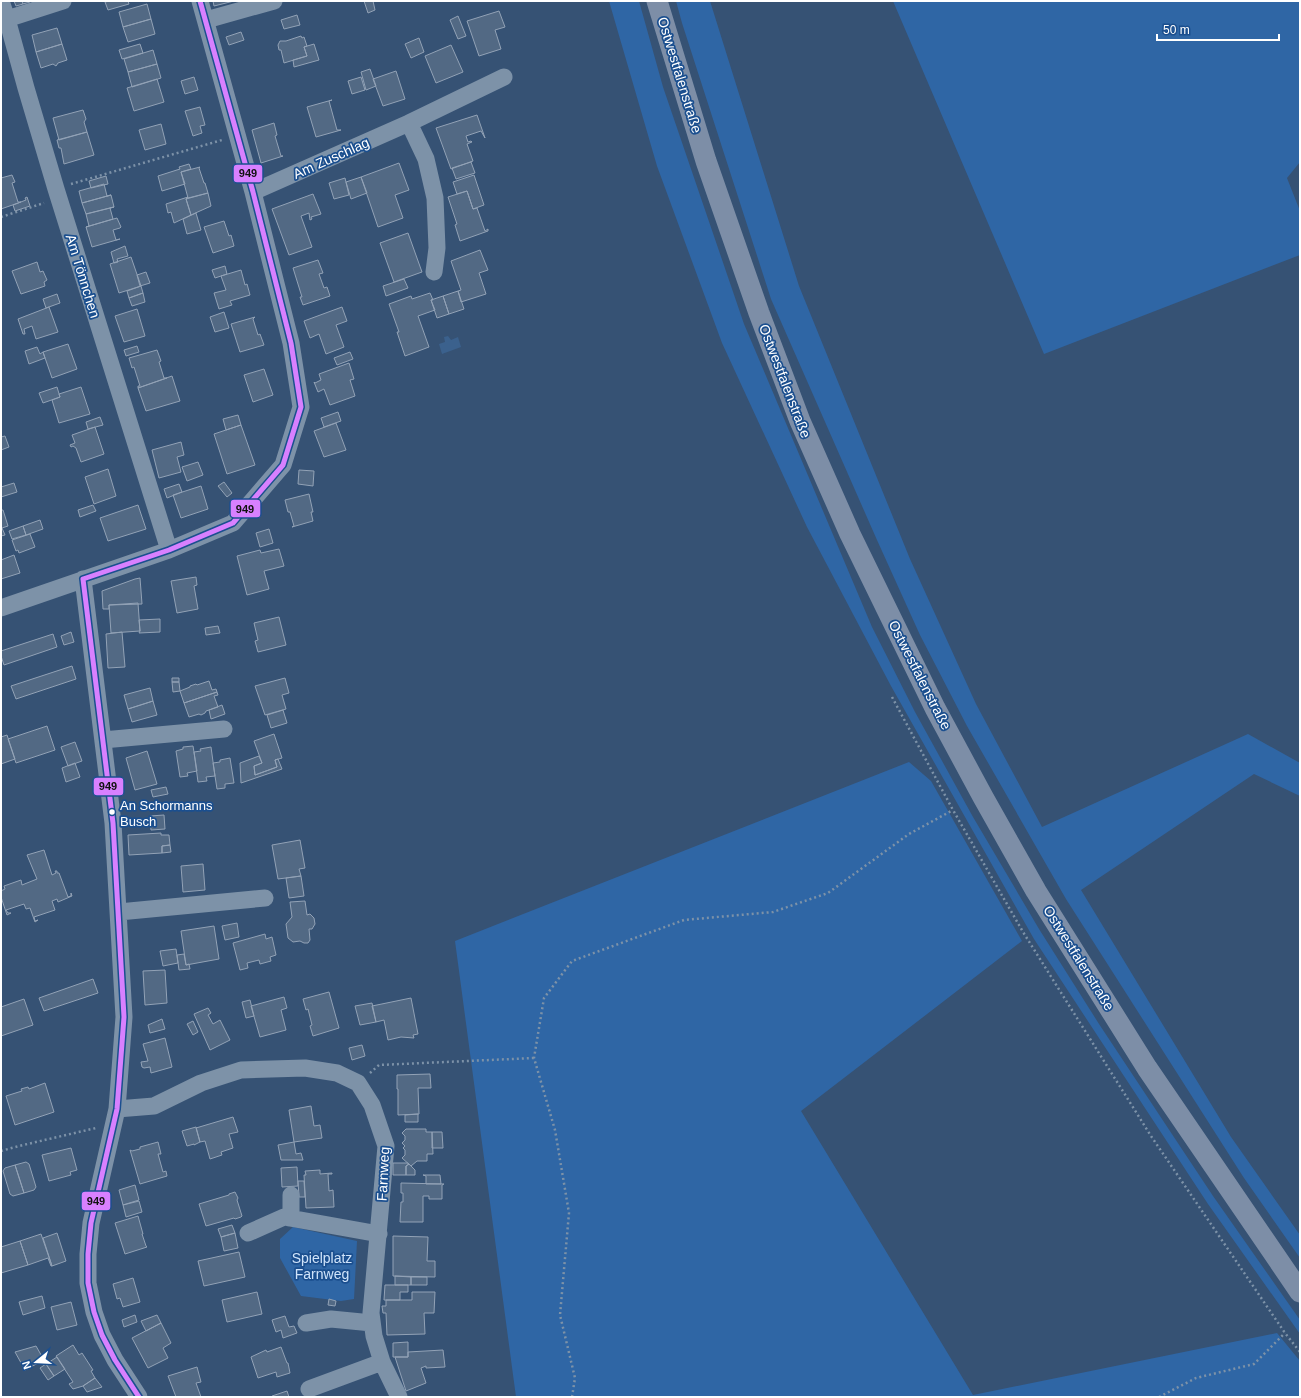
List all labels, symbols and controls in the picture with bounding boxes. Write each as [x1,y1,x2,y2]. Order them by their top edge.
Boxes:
street label: Ostwestfalenstraße [655,15,705,135]
scale bar [1157,16,1279,42]
text: 50 m [1163,23,1190,37]
street label: Am Zuschlag [290,134,372,182]
line badge: 949 [233,164,263,183]
text: 949 [239,167,257,179]
street label: Am Tönnchen [63,232,103,320]
street label: Ostwestfalenstraße [756,322,814,440]
line badge: 949 [230,499,261,518]
text: 949 [236,503,254,515]
street label: Ostwestfalenstraße [885,618,955,733]
line badge: 949 [93,777,124,796]
text: 949 [99,780,117,792]
place label: An Schormanns Busch [120,798,213,829]
marker: An Schormanns Busch [107,807,117,817]
street label: Ostwestfalenstraße [1040,903,1118,1014]
street label: Farnweg [374,1146,392,1202]
line badge: 949 [81,1191,111,1211]
text: 949 [87,1195,105,1207]
park label: Spielplatz Farnweg [292,1250,352,1282]
north arrow [16,1342,56,1382]
text: N [20,1359,33,1371]

